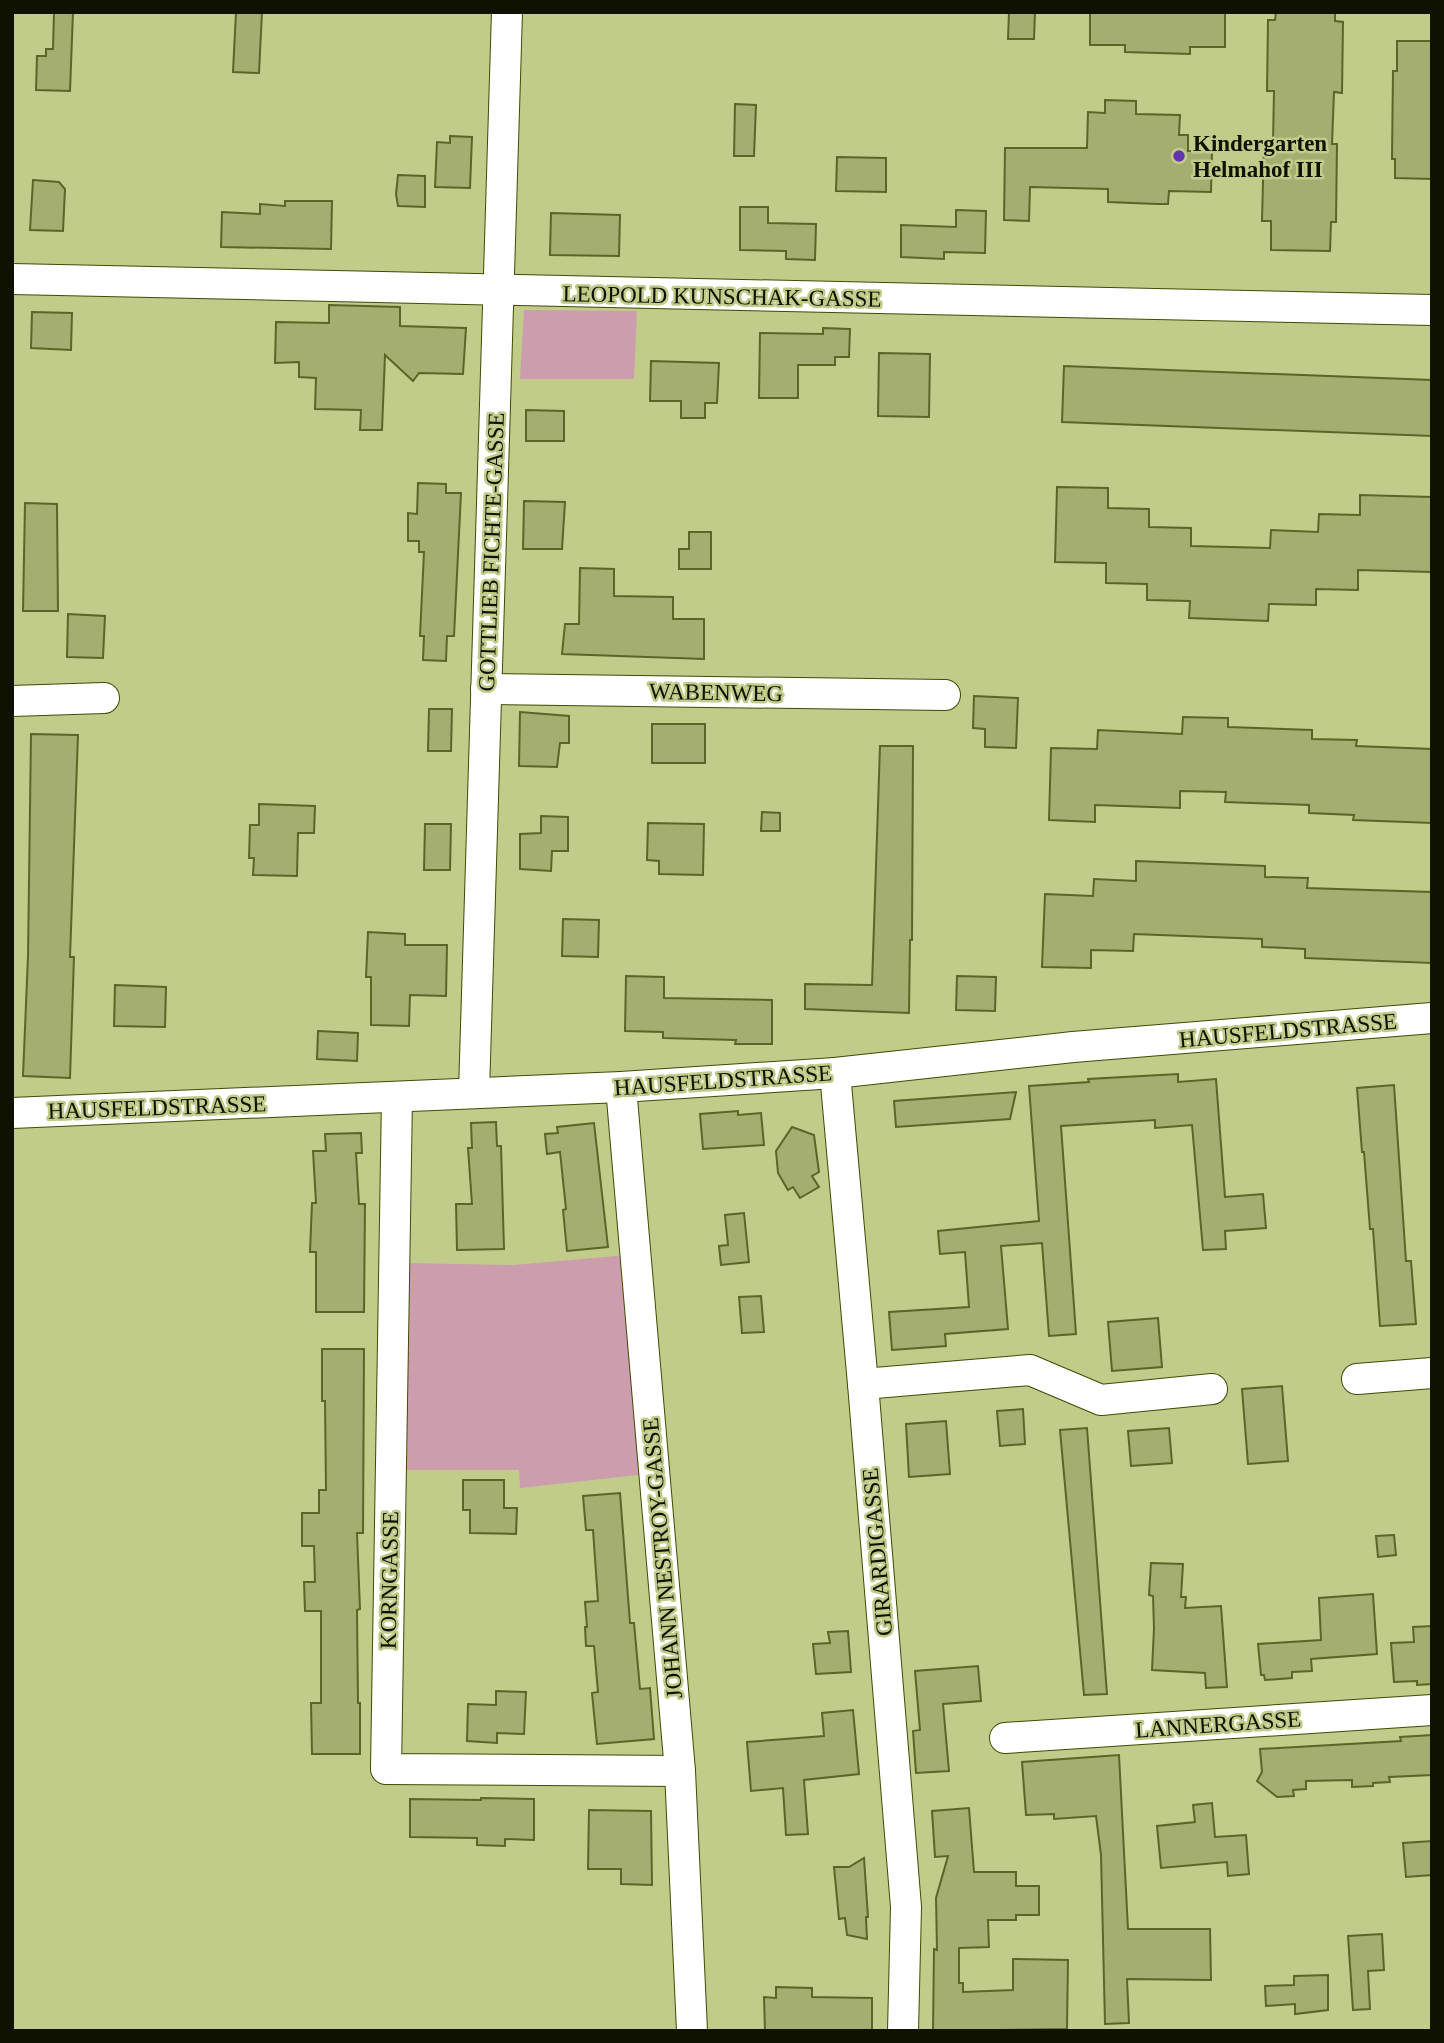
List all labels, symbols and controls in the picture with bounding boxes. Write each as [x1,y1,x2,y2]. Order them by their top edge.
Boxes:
place label: Kindergarten Helmahof III [1193,131,1327,182]
marker: Kindergarten Helmahof III [1171,148,1187,164]
street label: LEOPOLD KUNSCHAK-GASSE [562,281,882,312]
street label: GOTTLIEB FICHTE-GASSE [474,412,509,692]
street label: WABENWEG [649,679,783,706]
street label: HAUSFELDSTRASSE [1178,1009,1398,1052]
street label: HAUSFELDSTRASSE [613,1060,833,1101]
street label: HAUSFELDSTRASSE [47,1091,267,1124]
street label: JOHANN NESTROY-GASSE [638,1417,687,1699]
street label: GIRARDIGASSE [858,1467,897,1637]
street label: KORNGASSE [376,1511,403,1649]
street label: LANNERGASSE [1134,1706,1302,1743]

